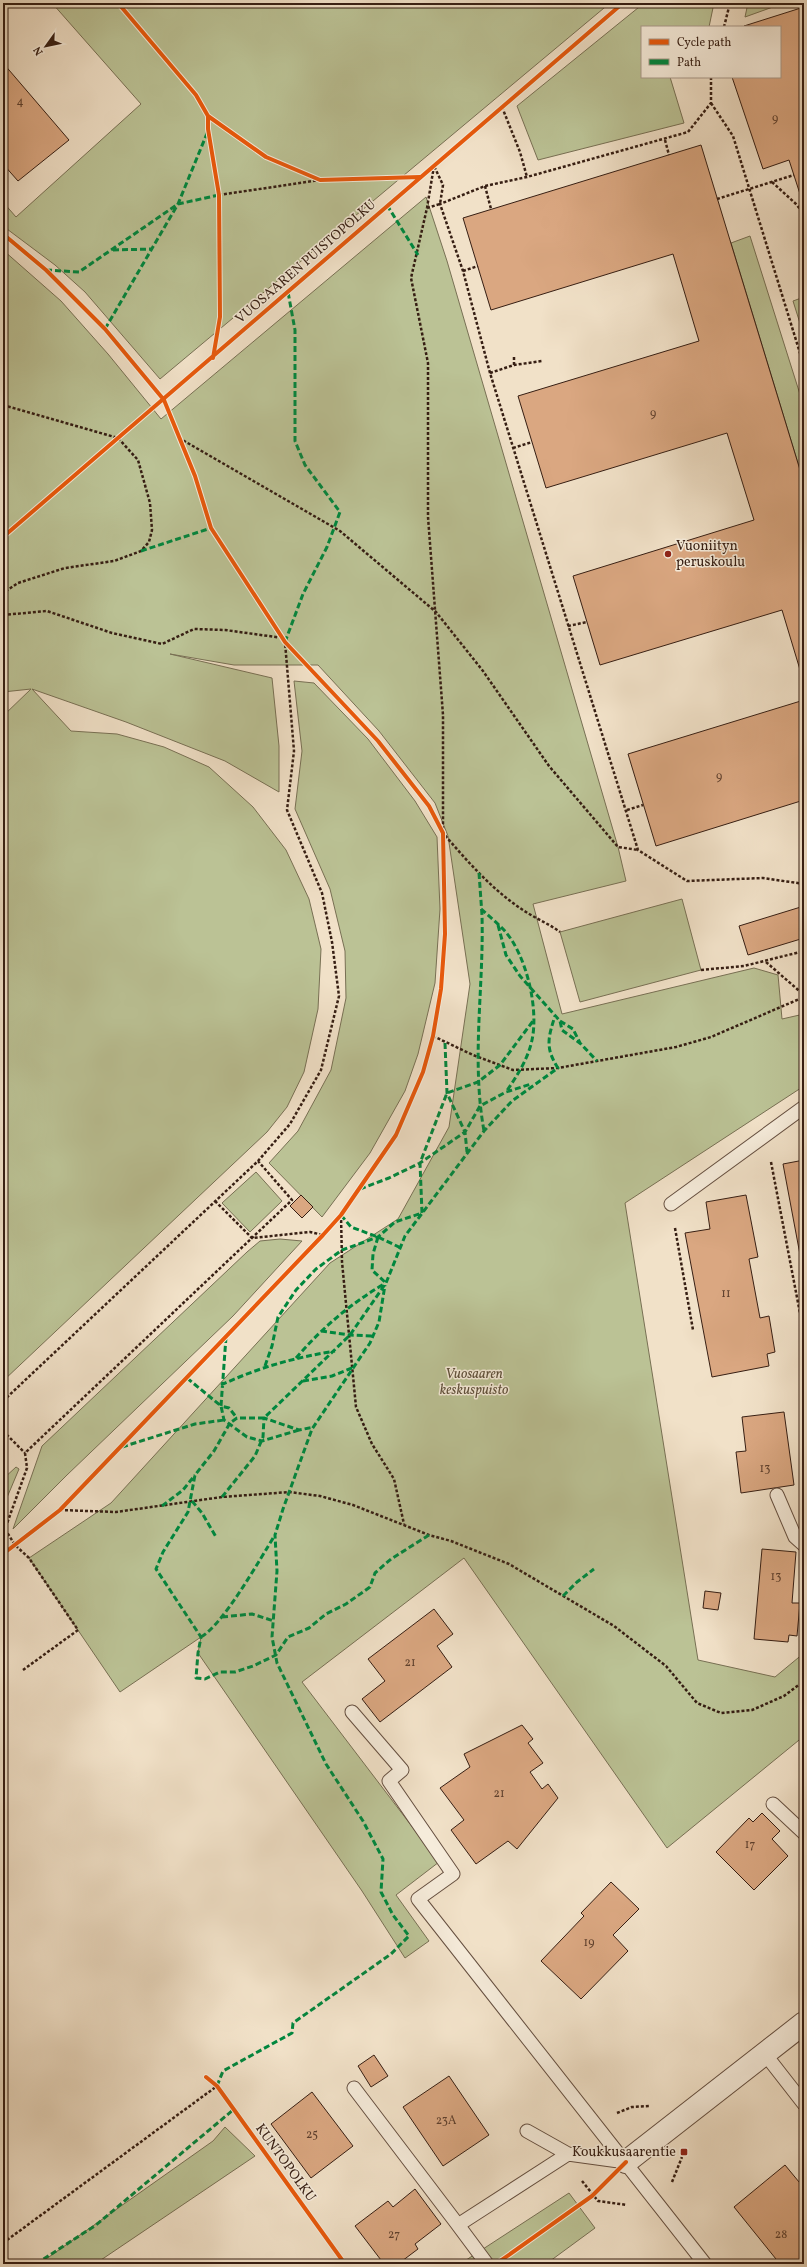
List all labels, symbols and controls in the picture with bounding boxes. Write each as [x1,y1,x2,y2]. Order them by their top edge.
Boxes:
north arrow [26,26,66,66]
legend [641,26,781,78]
text: Cycle path [677,35,732,51]
text: N [30,43,47,58]
text: Path [677,55,701,71]
house number: 4 [16,94,24,110]
house number: 9 [772,111,778,127]
street label: VUOSAAREN PUISTOPOLKU [232,196,380,328]
house number: 9 [650,406,656,422]
place label: Vuoniityn peruskoulu [676,537,745,572]
marker: Vuoniityn peruskoulu [663,549,673,559]
house number: 9 [716,769,722,785]
house number: 11 [721,1286,731,1302]
park label: Vuosaaren keskuspuisto [440,1365,509,1400]
house number: 13 [760,1461,770,1477]
house number: 13 [771,1569,781,1585]
house number: 21 [404,1655,416,1671]
house number: 21 [493,1786,505,1802]
house number: 17 [745,1837,755,1853]
house number: 19 [584,1935,594,1951]
house number: 23A [436,2113,457,2129]
street label: KUNTOPOLKU [250,2120,320,2206]
house number: 25 [306,2127,318,2143]
place label: Koukkusaarentie [572,2143,676,2162]
marker: Koukkusaarentie [679,2147,689,2157]
house number: 27 [388,2227,400,2243]
house number: 28 [775,2227,787,2243]

